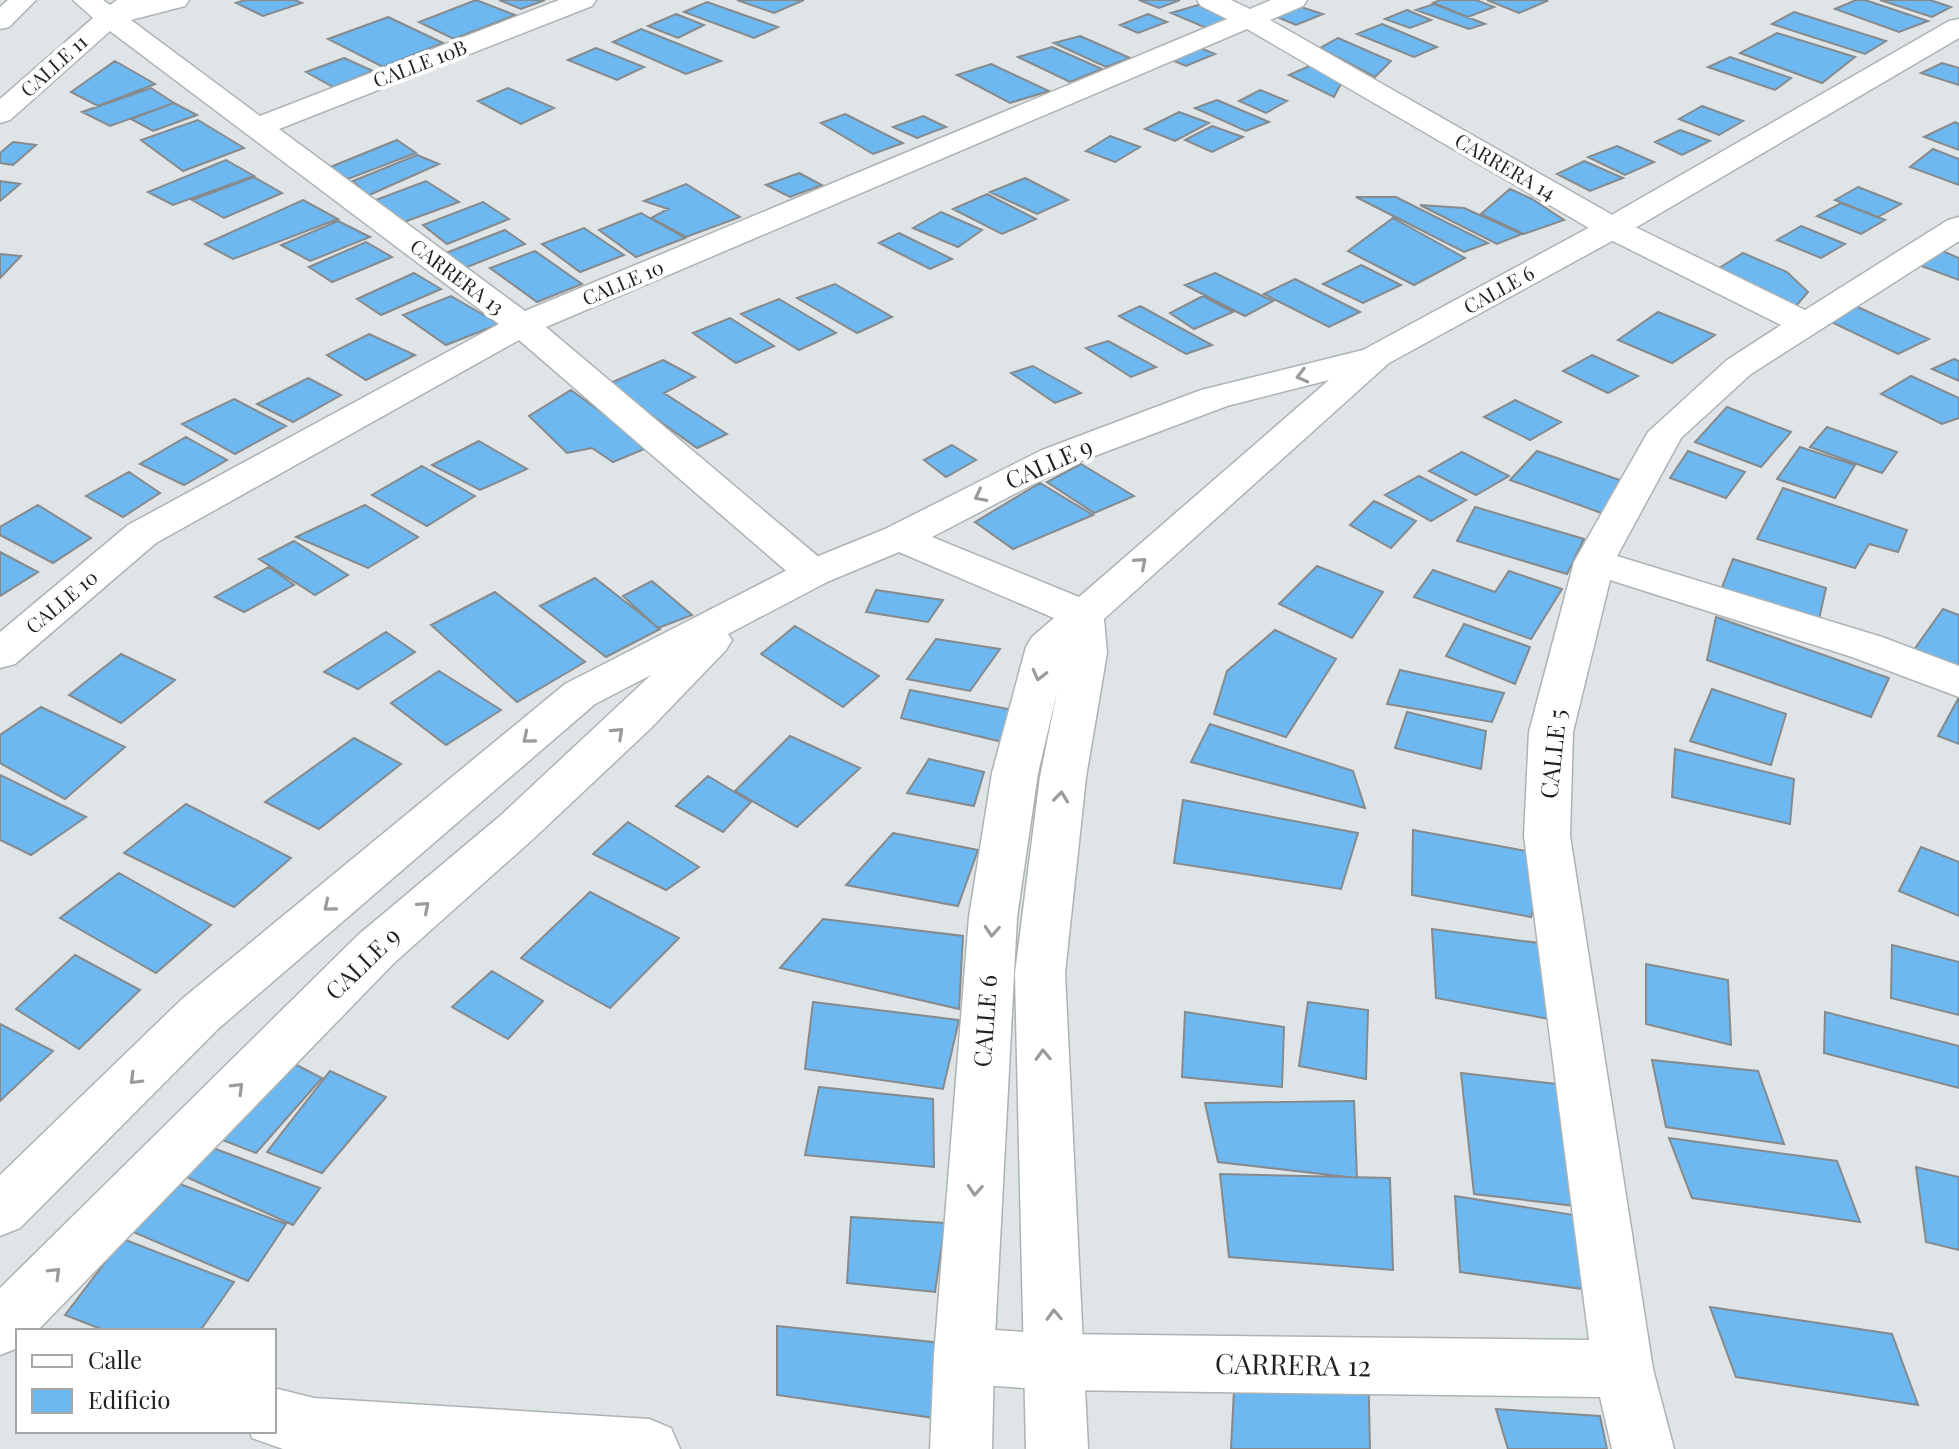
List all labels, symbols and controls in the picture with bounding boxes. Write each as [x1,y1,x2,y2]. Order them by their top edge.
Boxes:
street label: CALLE 11 [14,28,92,102]
street label: CALLE 10B [369,32,470,93]
street label: CARRERA 14 [1451,126,1561,205]
street label: CARRERA 13 [406,232,510,320]
street label: CALLE 10 [578,252,667,311]
street label: CALLE 6 [1458,258,1538,319]
one-way arrow [1295,366,1309,383]
street label: CALLE 9 [1000,429,1097,496]
one-way arrow [974,486,989,502]
one-way arrow [1132,558,1147,573]
street label: CALLE 10 [19,563,103,639]
one-way arrow [1032,668,1049,682]
street label: CALLE 5 [1531,707,1573,800]
one-way arrow [522,728,537,743]
one-way arrow [608,729,623,743]
one-way arrow [1052,790,1069,803]
one-way arrow [323,896,338,911]
one-way arrow [415,902,430,917]
street label: CALLE 9 [317,919,406,1006]
one-way arrow [984,925,1001,938]
street label: CALLE 6 [965,974,1003,1068]
one-way arrow [1035,1048,1052,1061]
one-way arrow [130,1069,144,1084]
one-way arrow [229,1083,243,1097]
one-way arrow [967,1184,984,1197]
one-way arrow [46,1268,60,1282]
one-way arrow [1046,1308,1063,1321]
legend [16,1329,276,1433]
text: Calle [88,1343,142,1375]
street label: CARRERA 12 [1215,1344,1371,1383]
text: Edificio [88,1383,170,1415]

